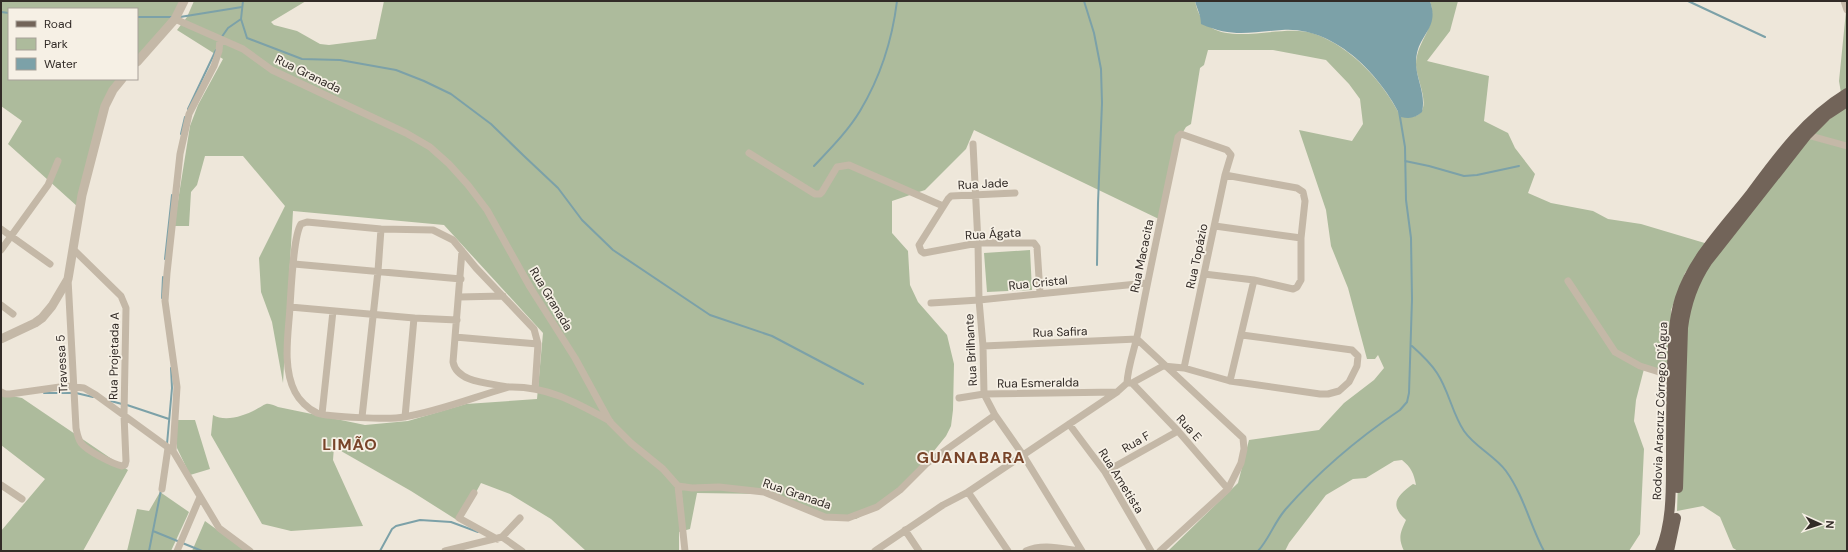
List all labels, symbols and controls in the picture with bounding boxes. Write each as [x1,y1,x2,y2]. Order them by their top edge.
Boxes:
legend [8,8,138,80]
text: Road [44,16,72,32]
text: Park [44,36,68,52]
street label: Rua Granada [272,51,344,97]
text: Water [44,56,78,72]
street label: Rua Jade [957,175,1009,193]
street label: Rua Macacita [1126,218,1158,294]
street label: Rua Topázio [1182,222,1212,290]
street label: Rua Ágata [965,225,1021,243]
street label: Rua Granada [526,264,576,334]
street label: Rua Cristal [1008,272,1068,294]
street label: Rua Projetada A [105,312,123,400]
street label: Rua Brilhante [961,313,981,387]
street label: Rodovia Aracruz Córrego D'Água [1649,322,1671,500]
street label: Rua Safira [1032,323,1088,341]
street label: Travessa 5 [52,334,72,394]
street label: Rua Esmeralda [997,374,1079,392]
street label: Rua E [1173,411,1205,445]
street label: Rua F [1119,427,1154,456]
district label: LIMÃO [322,434,378,455]
street label: Rua Ametista [1095,446,1147,516]
district label: GUANABARA [916,447,1026,468]
street label: Rua Granada [761,475,833,513]
north arrow [1800,504,1840,544]
text: N [1823,520,1837,529]

